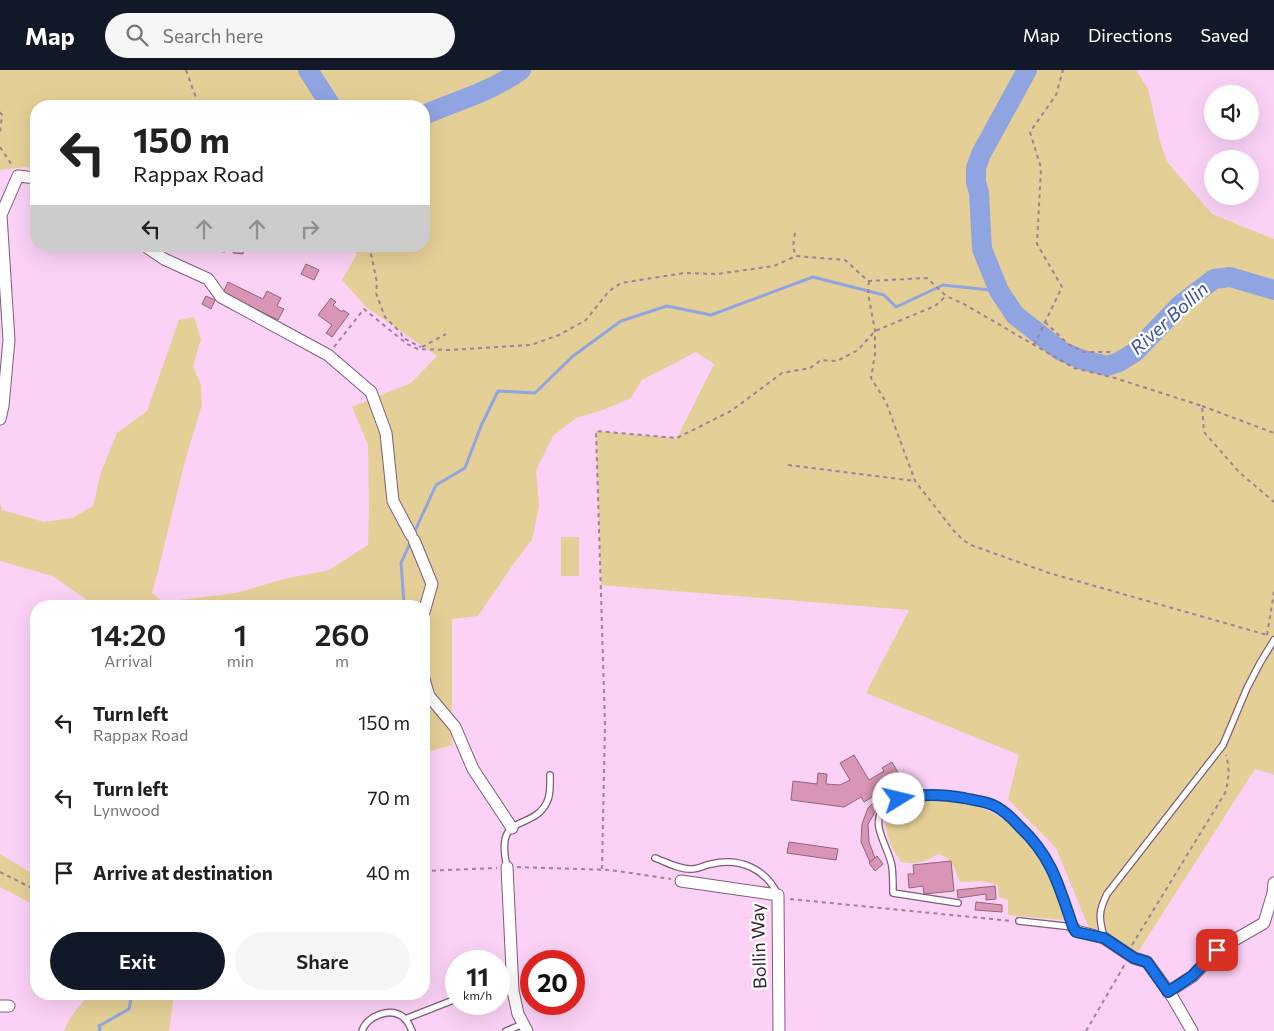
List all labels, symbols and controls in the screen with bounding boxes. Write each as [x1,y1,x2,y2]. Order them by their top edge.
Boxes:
search box [105,13,455,58]
text: Map [25,21,75,50]
icon: search [123,21,151,49]
text: Search here [163,24,263,47]
text: Map [1023,24,1060,46]
text: Directions [1088,24,1172,46]
text: Saved [1200,24,1249,46]
map controls [1204,85,1259,205]
button: sound [1204,85,1259,140]
text: 150 m [133,117,230,160]
icon: left [50,120,115,185]
button: search [1204,150,1259,205]
text: Rappax Road [133,160,264,187]
icon: left [137,215,165,243]
icon: ahead [190,215,218,243]
icon: ahead [243,215,271,243]
icon: right [296,215,324,243]
water label: River Bollin [1125,276,1213,359]
text: 14:20 [90,615,166,652]
text: 1 [234,615,247,652]
text: 260 [315,615,370,652]
text: Arrival [104,651,153,670]
text: min [227,651,254,670]
text: m [335,651,349,670]
text: Turn left [93,702,168,725]
icon: left [50,709,78,737]
text: 150 m [358,711,410,734]
text: Rappax Road [93,725,188,744]
position arrow [872,772,924,824]
text: Turn left [93,777,168,800]
icon: left [50,784,78,812]
text: 70 m [367,786,410,809]
text: Lynwood [93,800,160,819]
icon: arrive [50,859,78,887]
text: Arrive at destination [93,861,273,884]
text: 40 m [366,861,410,884]
street label: Bollin Way [746,903,770,989]
pin [1196,929,1238,971]
button: Exit [50,932,225,990]
button: Share [235,932,410,990]
icon: arrive [1203,936,1231,964]
speed limit sign: 20 [520,950,585,1015]
text: 11 [466,961,489,991]
text: km/h [463,988,492,1002]

